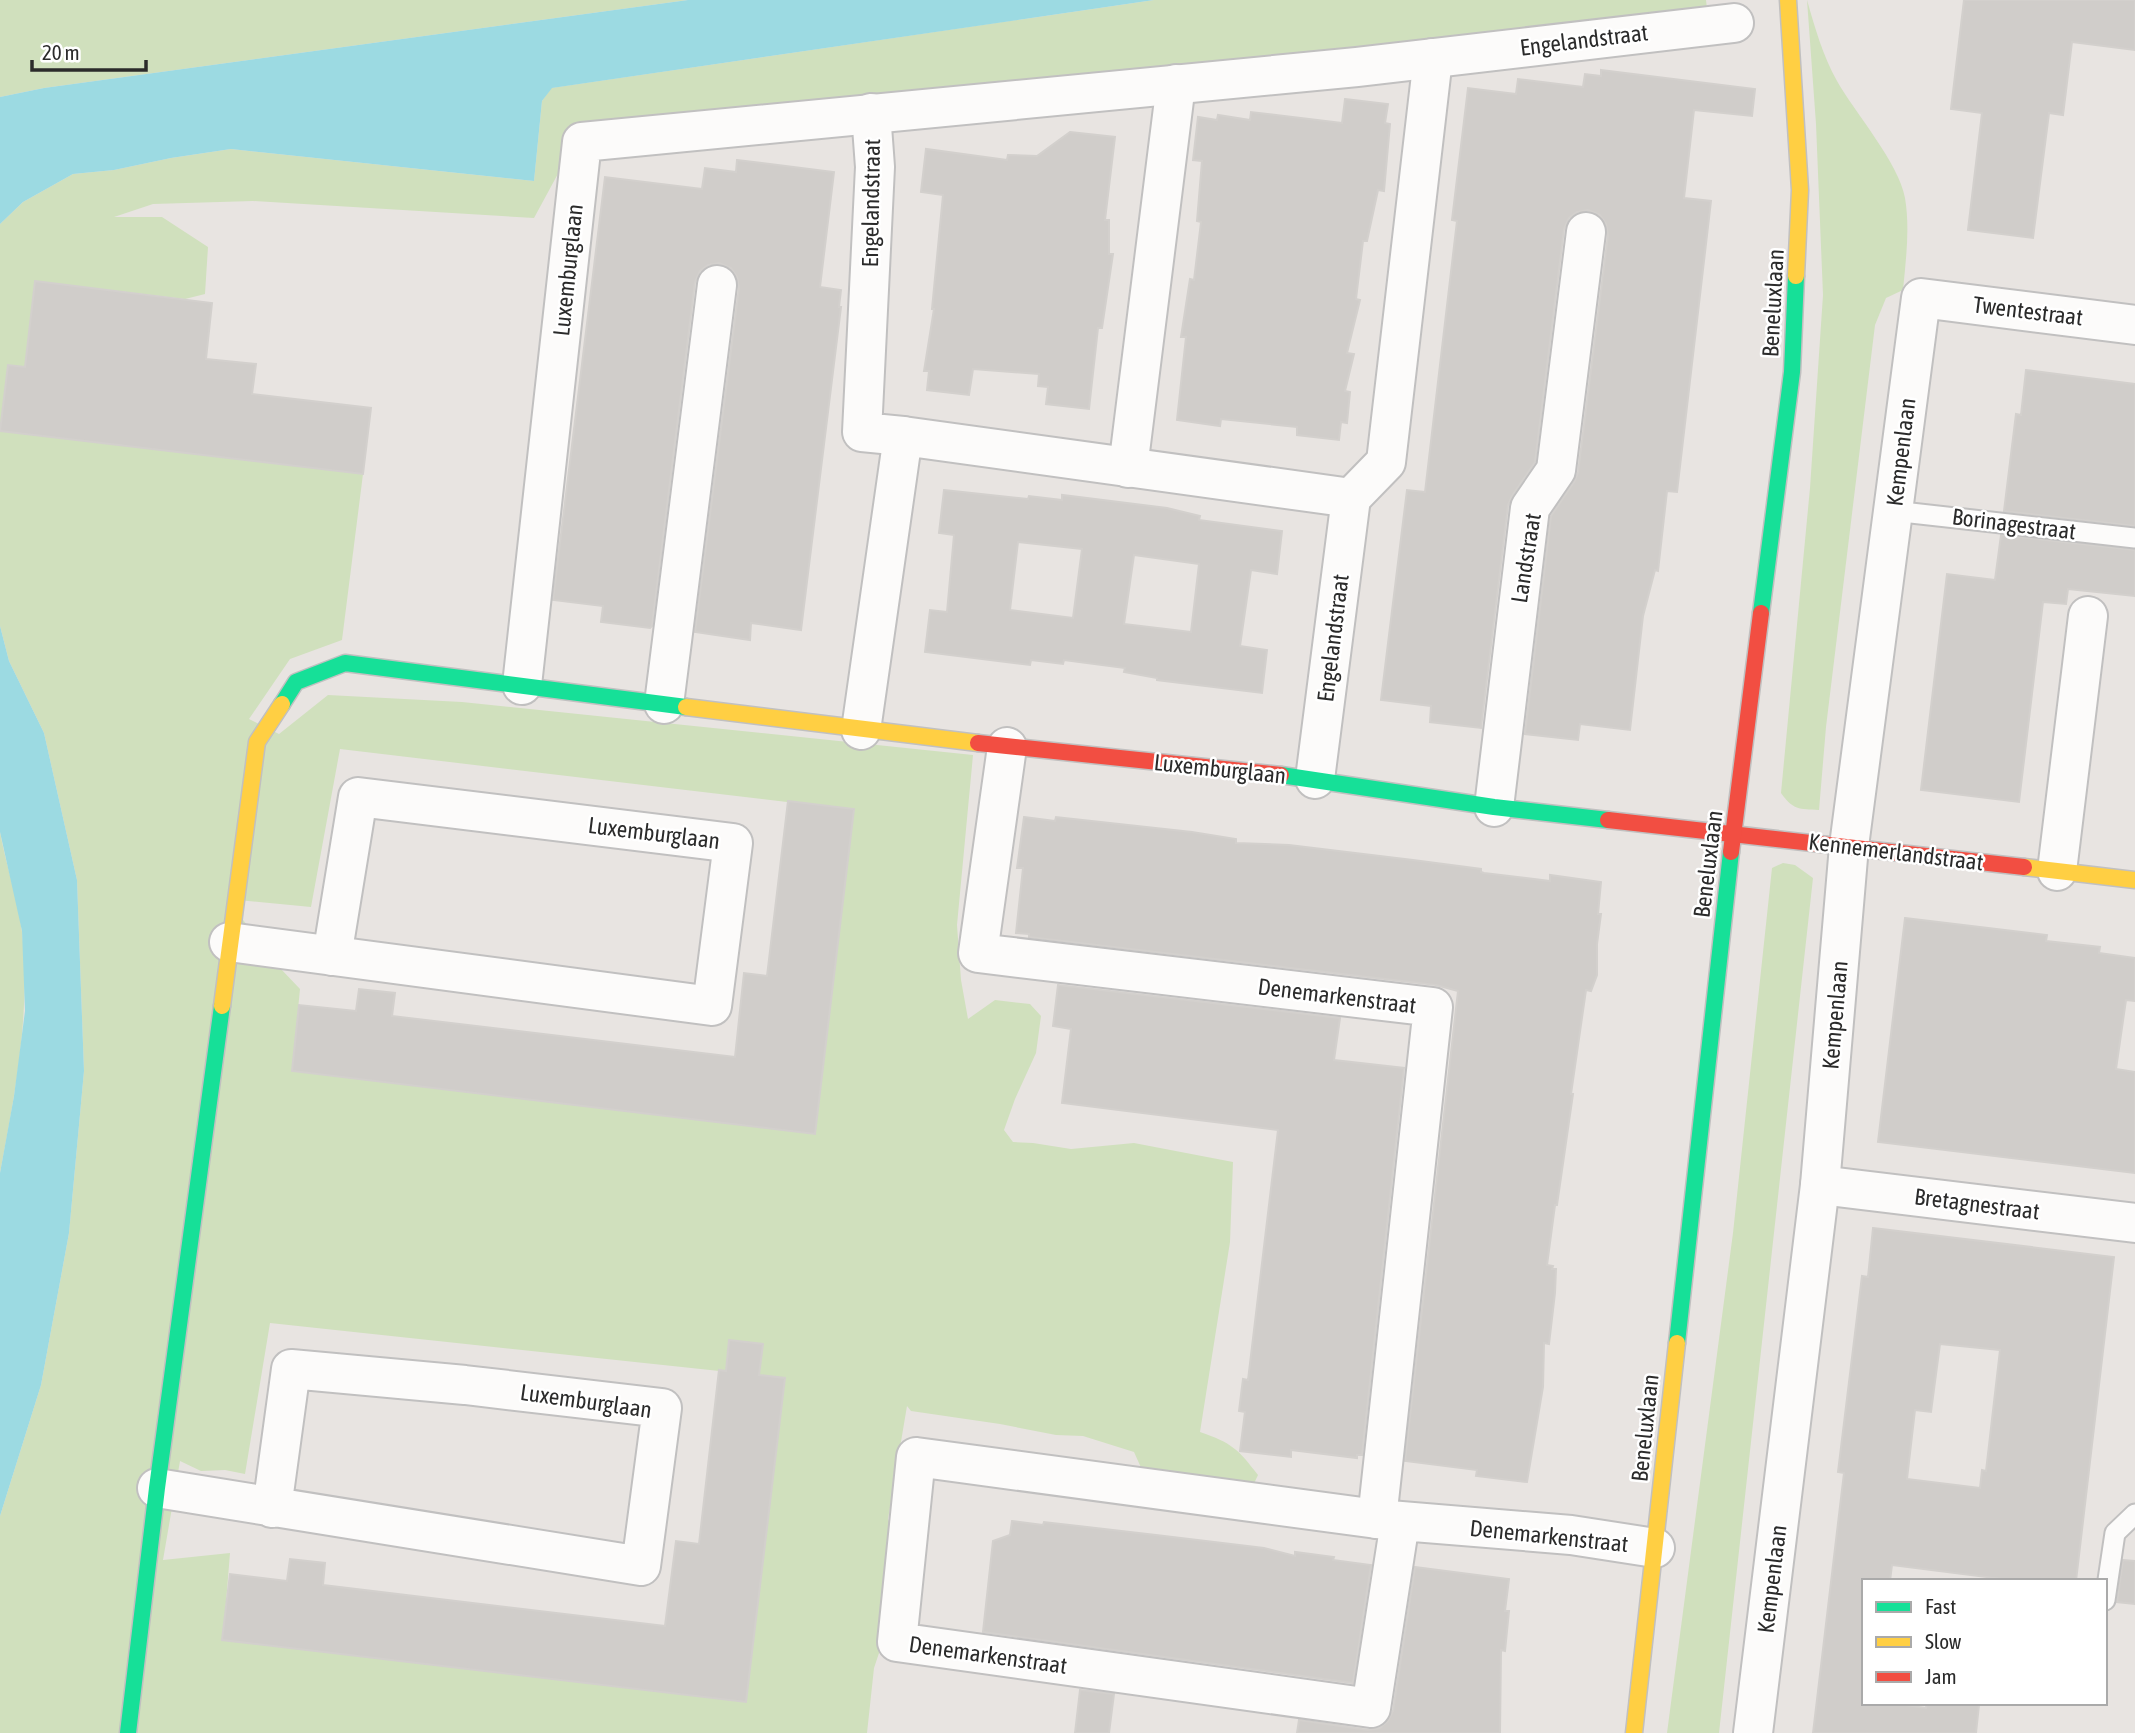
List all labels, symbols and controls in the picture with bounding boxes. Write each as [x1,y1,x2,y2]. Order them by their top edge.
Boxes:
street label: Engelandstraat [1519,19,1649,61]
scale bar [32,28,145,72]
text: 20 m [42,40,80,64]
street label: Engelandstraat [857,138,885,268]
street label: Luxemburglaan [548,203,588,337]
street label: Beneluxlaan [1757,248,1789,358]
street label: Twentestraat [1972,291,2084,331]
street label: Kempenlaan [1881,396,1921,508]
street label: Borinagestraat [1951,504,2077,544]
street label: Landstraat [1506,511,1546,605]
street label: Engelandstraat [1312,573,1354,703]
street label: Luxemburglaan [1153,749,1287,789]
street label: Beneluxlaan [1689,809,1727,919]
street label: Luxemburglaan [587,812,721,854]
street label: Kennemerlandstraat [1807,828,1985,876]
street label: Kempenlaan [1817,960,1853,1070]
street label: Denemarkenstraat [1256,973,1418,1019]
street label: Bretagnestraat [1913,1183,2041,1225]
street label: Beneluxlaan [1626,1373,1664,1483]
street label: Luxemburglaan [518,1379,654,1423]
street label: Denemarkenstraat [1468,1515,1630,1557]
street label: Kempenlaan [1752,1523,1792,1635]
legend [1862,1579,2107,1705]
text: Fast [1925,1594,1956,1618]
text: Slow [1925,1629,1962,1653]
street label: Denemarkenstraat [907,1631,1069,1679]
text: Jam [1925,1664,1957,1688]

